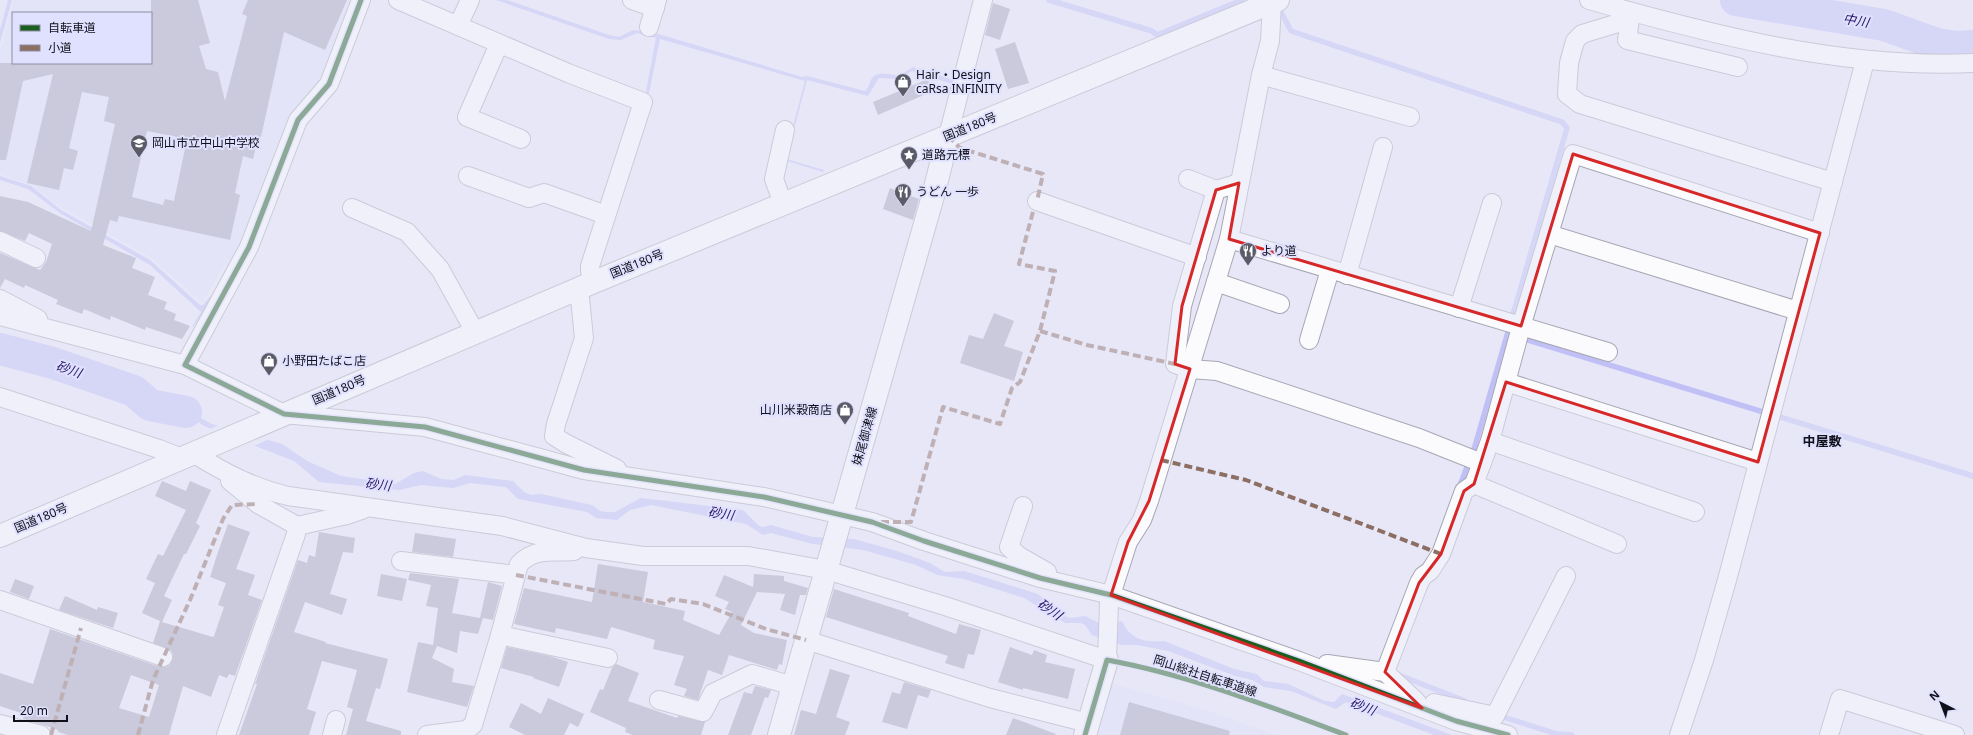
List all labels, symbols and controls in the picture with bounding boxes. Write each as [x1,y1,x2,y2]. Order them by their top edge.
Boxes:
water label: 中川 [1842,9,1872,31]
legend [12,12,152,64]
text: 自転車道 [48,19,96,36]
text: 小道 [48,39,72,56]
place label: Hair・Design caRsa INFINITY [916,66,1002,97]
shop icon: Hair・Design caRsa INFINITY [893,72,913,97]
street label: 国道180号 [940,108,999,145]
school or university icon: 岡山市立中山中学校 [129,133,149,158]
place label: 岡山市立中山中学校 [152,134,260,151]
place icon: 道路元標 [899,145,919,170]
place label: 道路元標 [922,146,970,163]
restaurant icon: うどん 一歩 [893,182,913,207]
place label: うどん 一歩 [916,183,979,200]
restaurant icon: より道 [1238,241,1258,266]
place label: より道 [1261,242,1297,259]
street label: 国道180号 [607,245,666,282]
shop icon: 小野田たばこ店 [259,351,279,376]
place label: 小野田たばこ店 [282,352,366,369]
water label: 砂川 [54,356,86,382]
street label: 国道180号 [309,371,368,408]
shop icon: 山川米穀商店 [835,400,855,425]
place label: 山川米穀商店 [760,401,832,418]
street label: 妹尾御津線 [848,405,881,467]
district label: 中屋敷 [1802,432,1842,450]
water label: 砂川 [364,473,394,495]
street label: 国道180号 [11,499,70,536]
water label: 砂川 [707,502,737,524]
water label: 砂川 [1034,594,1067,625]
street label: 岡山総社自転車道線 [1151,651,1259,700]
north arrow [1921,683,1961,723]
text: N [1926,687,1942,704]
water label: 砂川 [1348,693,1380,720]
scale bar [14,697,67,723]
text: 20 m [20,702,48,719]

